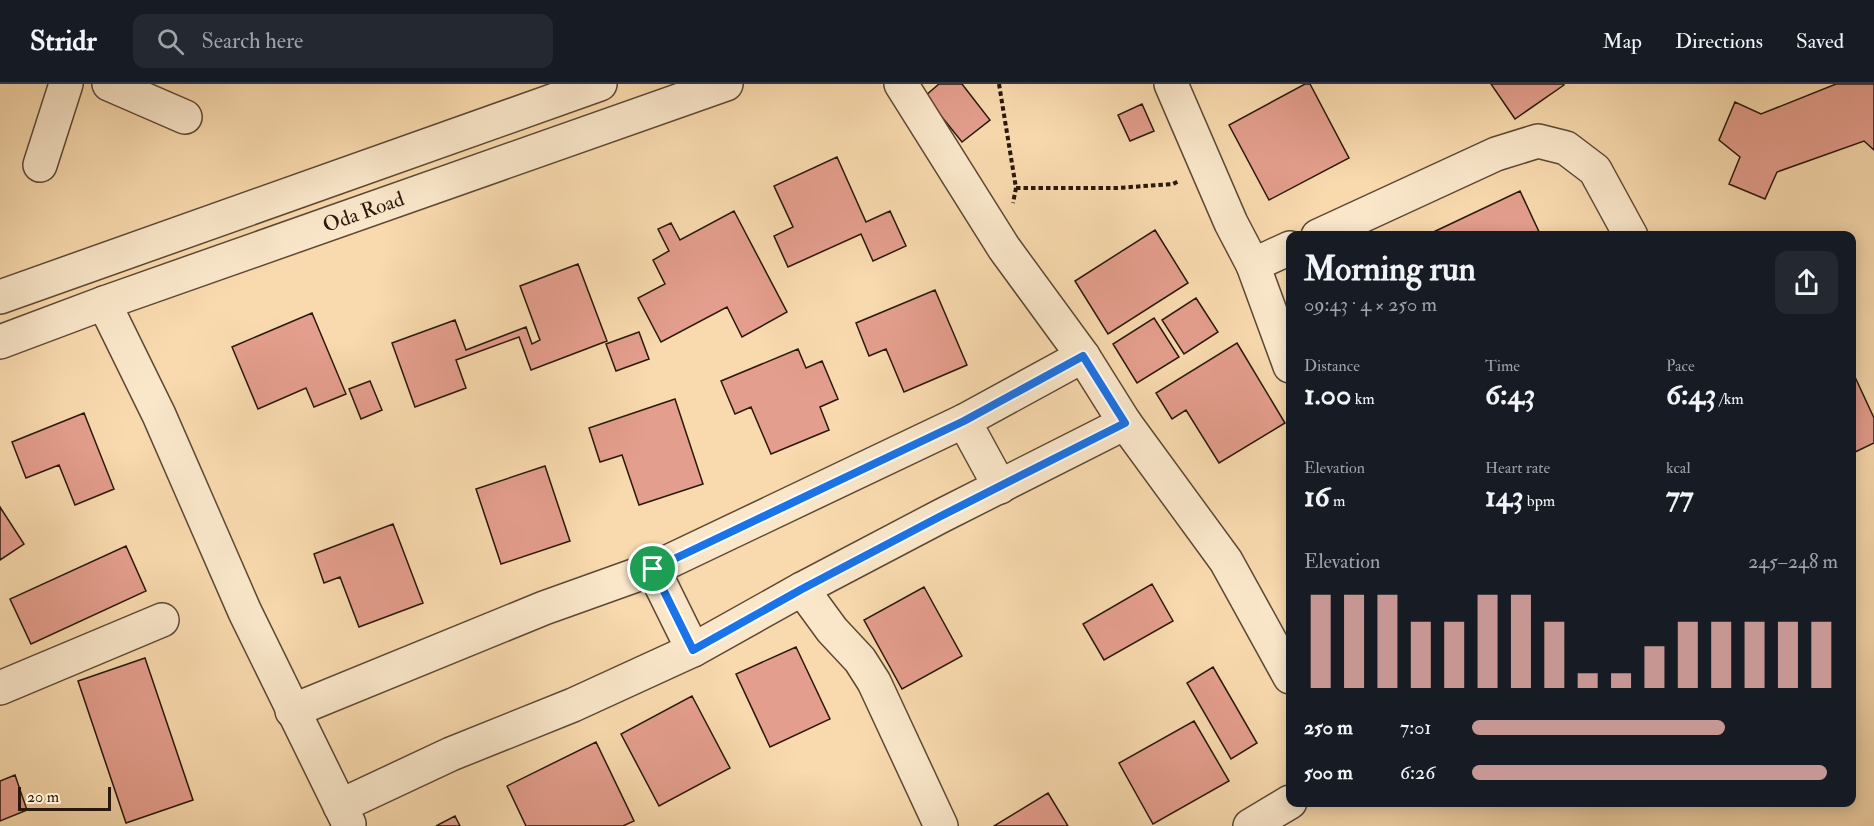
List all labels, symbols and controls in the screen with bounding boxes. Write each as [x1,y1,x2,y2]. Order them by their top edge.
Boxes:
search box [133,14,553,68]
text: Stridr [30,24,97,59]
icon: search [154,25,187,58]
text: Search here [202,27,303,55]
text: Map [1602,28,1642,55]
text: Directions [1675,28,1763,55]
text: Saved [1796,28,1844,55]
street label: Oda Road [319,185,408,239]
text: Morning run [1304,249,1476,290]
button: share [1775,251,1838,314]
text: 09:43 · 4 × 250 m [1304,292,1437,317]
text: Distance [1304,356,1360,376]
text: Time [1485,356,1520,376]
text: Pace [1666,356,1695,376]
text: 1.00 [1304,376,1351,413]
text: 6:43 [1485,376,1535,413]
text: 6:43 [1666,376,1716,413]
text: km [1351,389,1375,409]
text: /km [1716,389,1744,409]
text: Elevation [1304,458,1365,478]
text: Heart rate [1485,458,1550,478]
text: kcal [1666,458,1691,478]
text: 16 [1304,478,1330,515]
text: 143 [1485,478,1523,515]
text: 77 [1666,478,1694,515]
text: m [1330,491,1345,511]
text: bpm [1523,491,1555,511]
pin [627,543,678,594]
text: Elevation [1304,549,1380,574]
text: 245–248 m [1748,549,1838,574]
icon: arrive [636,552,669,585]
text: 250 m [1304,715,1353,740]
text: 7:01 [1400,715,1431,740]
text: 500 m [1304,760,1353,785]
text: 6:26 [1400,760,1435,785]
scale bar [18,784,111,812]
text: 20 m [27,787,59,807]

